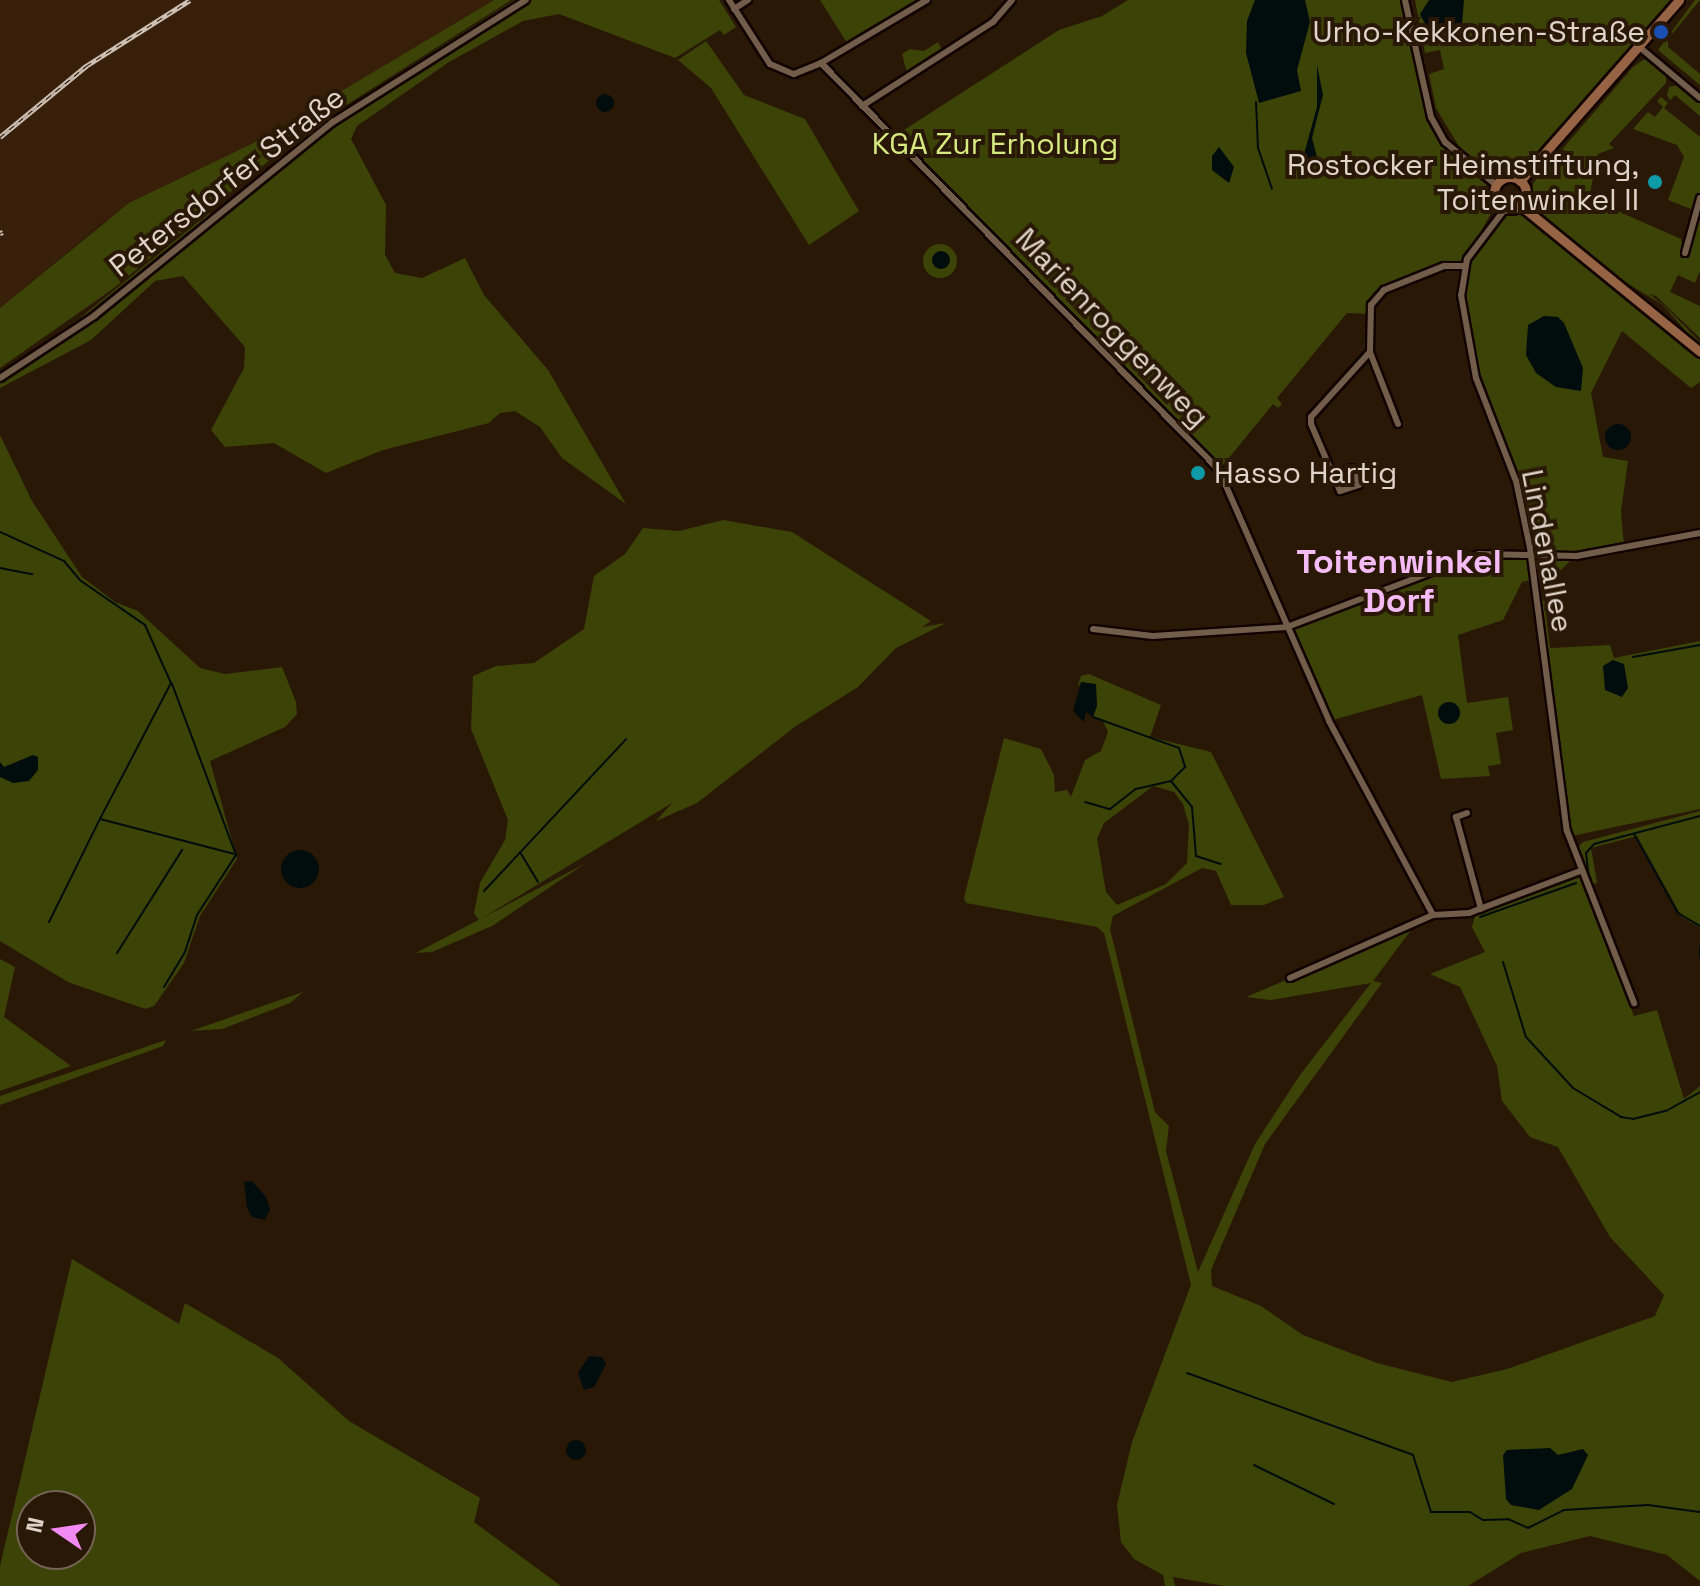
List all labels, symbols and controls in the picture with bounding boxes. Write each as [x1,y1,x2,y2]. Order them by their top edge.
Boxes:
place label: Urho-Kekkonen-Straße [1313,14,1645,50]
marker: Urho-Kekkonen-Straße [1652,23,1670,41]
street label: Petersdorfer Straße [102,79,352,285]
park label: KGA Zur Erholung [872,126,1118,162]
place label: Rostocker Heimstiftung, Toitenwinkel II [1287,147,1639,218]
marker: Rostocker Heimstiftung, Toitenwinkel II [1646,173,1664,191]
street label: Marienroggenweg [1008,221,1216,435]
place label: Hasso Hartig [1214,455,1397,491]
marker: Hasso Hartig [1189,464,1207,482]
street label: Lindenallee [1514,467,1580,635]
district label: Toitenwinkel Dorf [1296,541,1502,620]
north arrow [16,1490,96,1570]
text: N [19,1515,50,1535]

